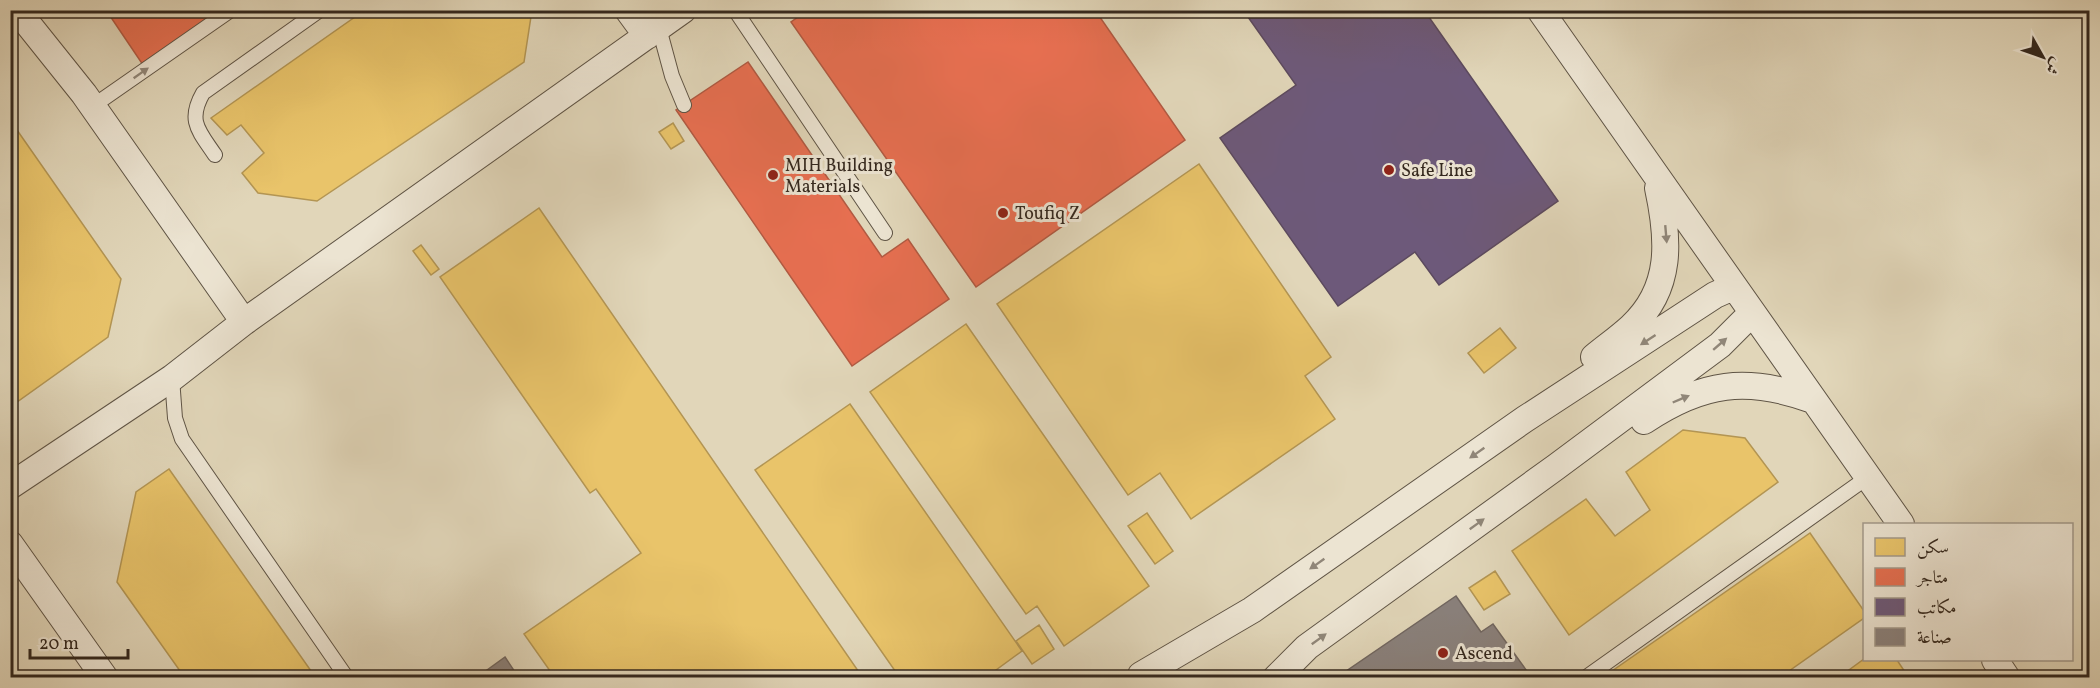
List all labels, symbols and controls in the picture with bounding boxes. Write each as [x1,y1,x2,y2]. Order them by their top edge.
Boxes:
north arrow [2013,27,2073,87]
text: ش [2039,52,2066,79]
one-way arrow [132,67,149,78]
place label: MIH Building Materials [785,154,893,200]
place label: Safe Line [1401,159,1473,184]
marker: Safe Line [1382,163,1396,177]
marker: MIH Building Materials [766,168,780,182]
place label: Toufiq Z [1015,202,1080,227]
marker: Toufiq Z [996,206,1010,220]
one-way arrow [1661,224,1671,243]
one-way arrow [1640,334,1656,346]
one-way arrow [1712,338,1727,351]
one-way arrow [1672,394,1690,404]
one-way arrow [1470,447,1486,459]
one-way arrow [1470,519,1485,531]
legend [1863,523,2073,661]
text: سكن [1917,536,1949,561]
one-way arrow [1310,558,1326,570]
text: متاجر [1915,566,1948,591]
text: مكاتب [1917,596,1957,621]
scale bar [30,622,128,660]
text: صناعة [1917,626,1952,651]
text: 20 m [39,632,79,657]
one-way arrow [1312,633,1327,645]
place label: Ascend [1455,642,1513,667]
marker: Ascend [1436,646,1450,660]

